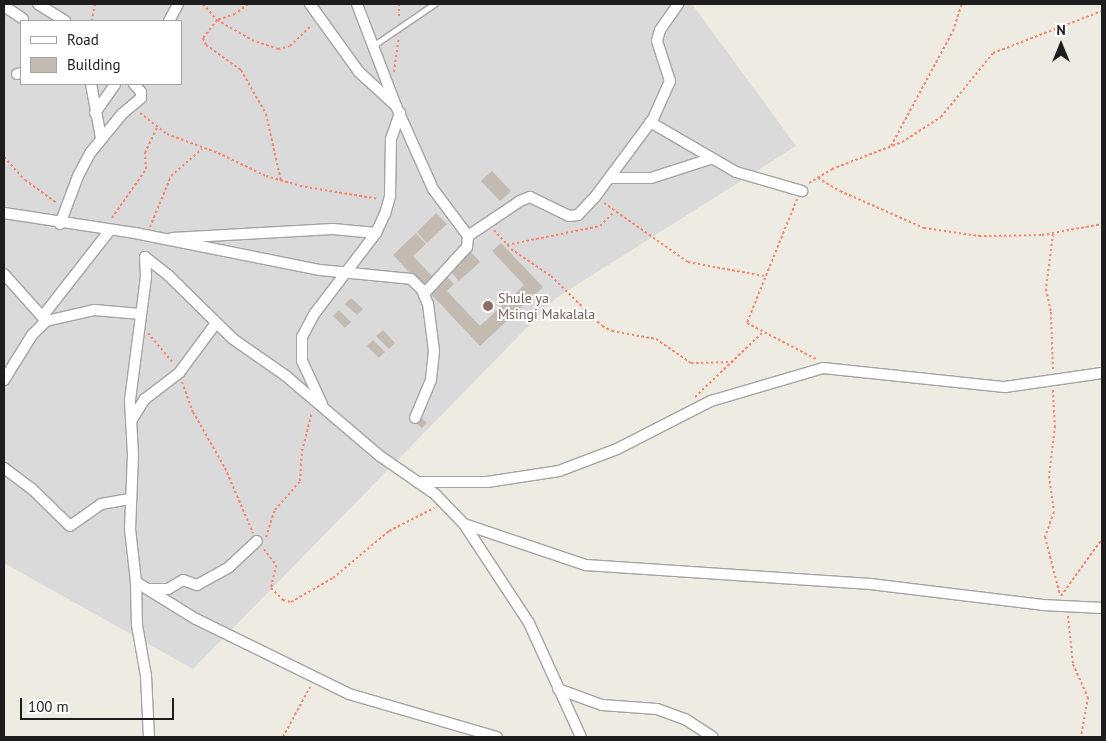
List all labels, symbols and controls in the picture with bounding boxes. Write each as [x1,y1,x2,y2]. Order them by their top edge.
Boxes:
legend [20,20,182,85]
north arrow [1036,20,1086,70]
text: N [1056,21,1066,39]
text: Road [67,30,99,49]
text: Building [67,55,121,74]
place label: Shule ya Msingi Makalala [498,290,595,322]
marker: Shule ya Msingi Makalala [482,300,494,312]
scale bar [22,688,176,720]
text: 100 m [28,697,69,716]

